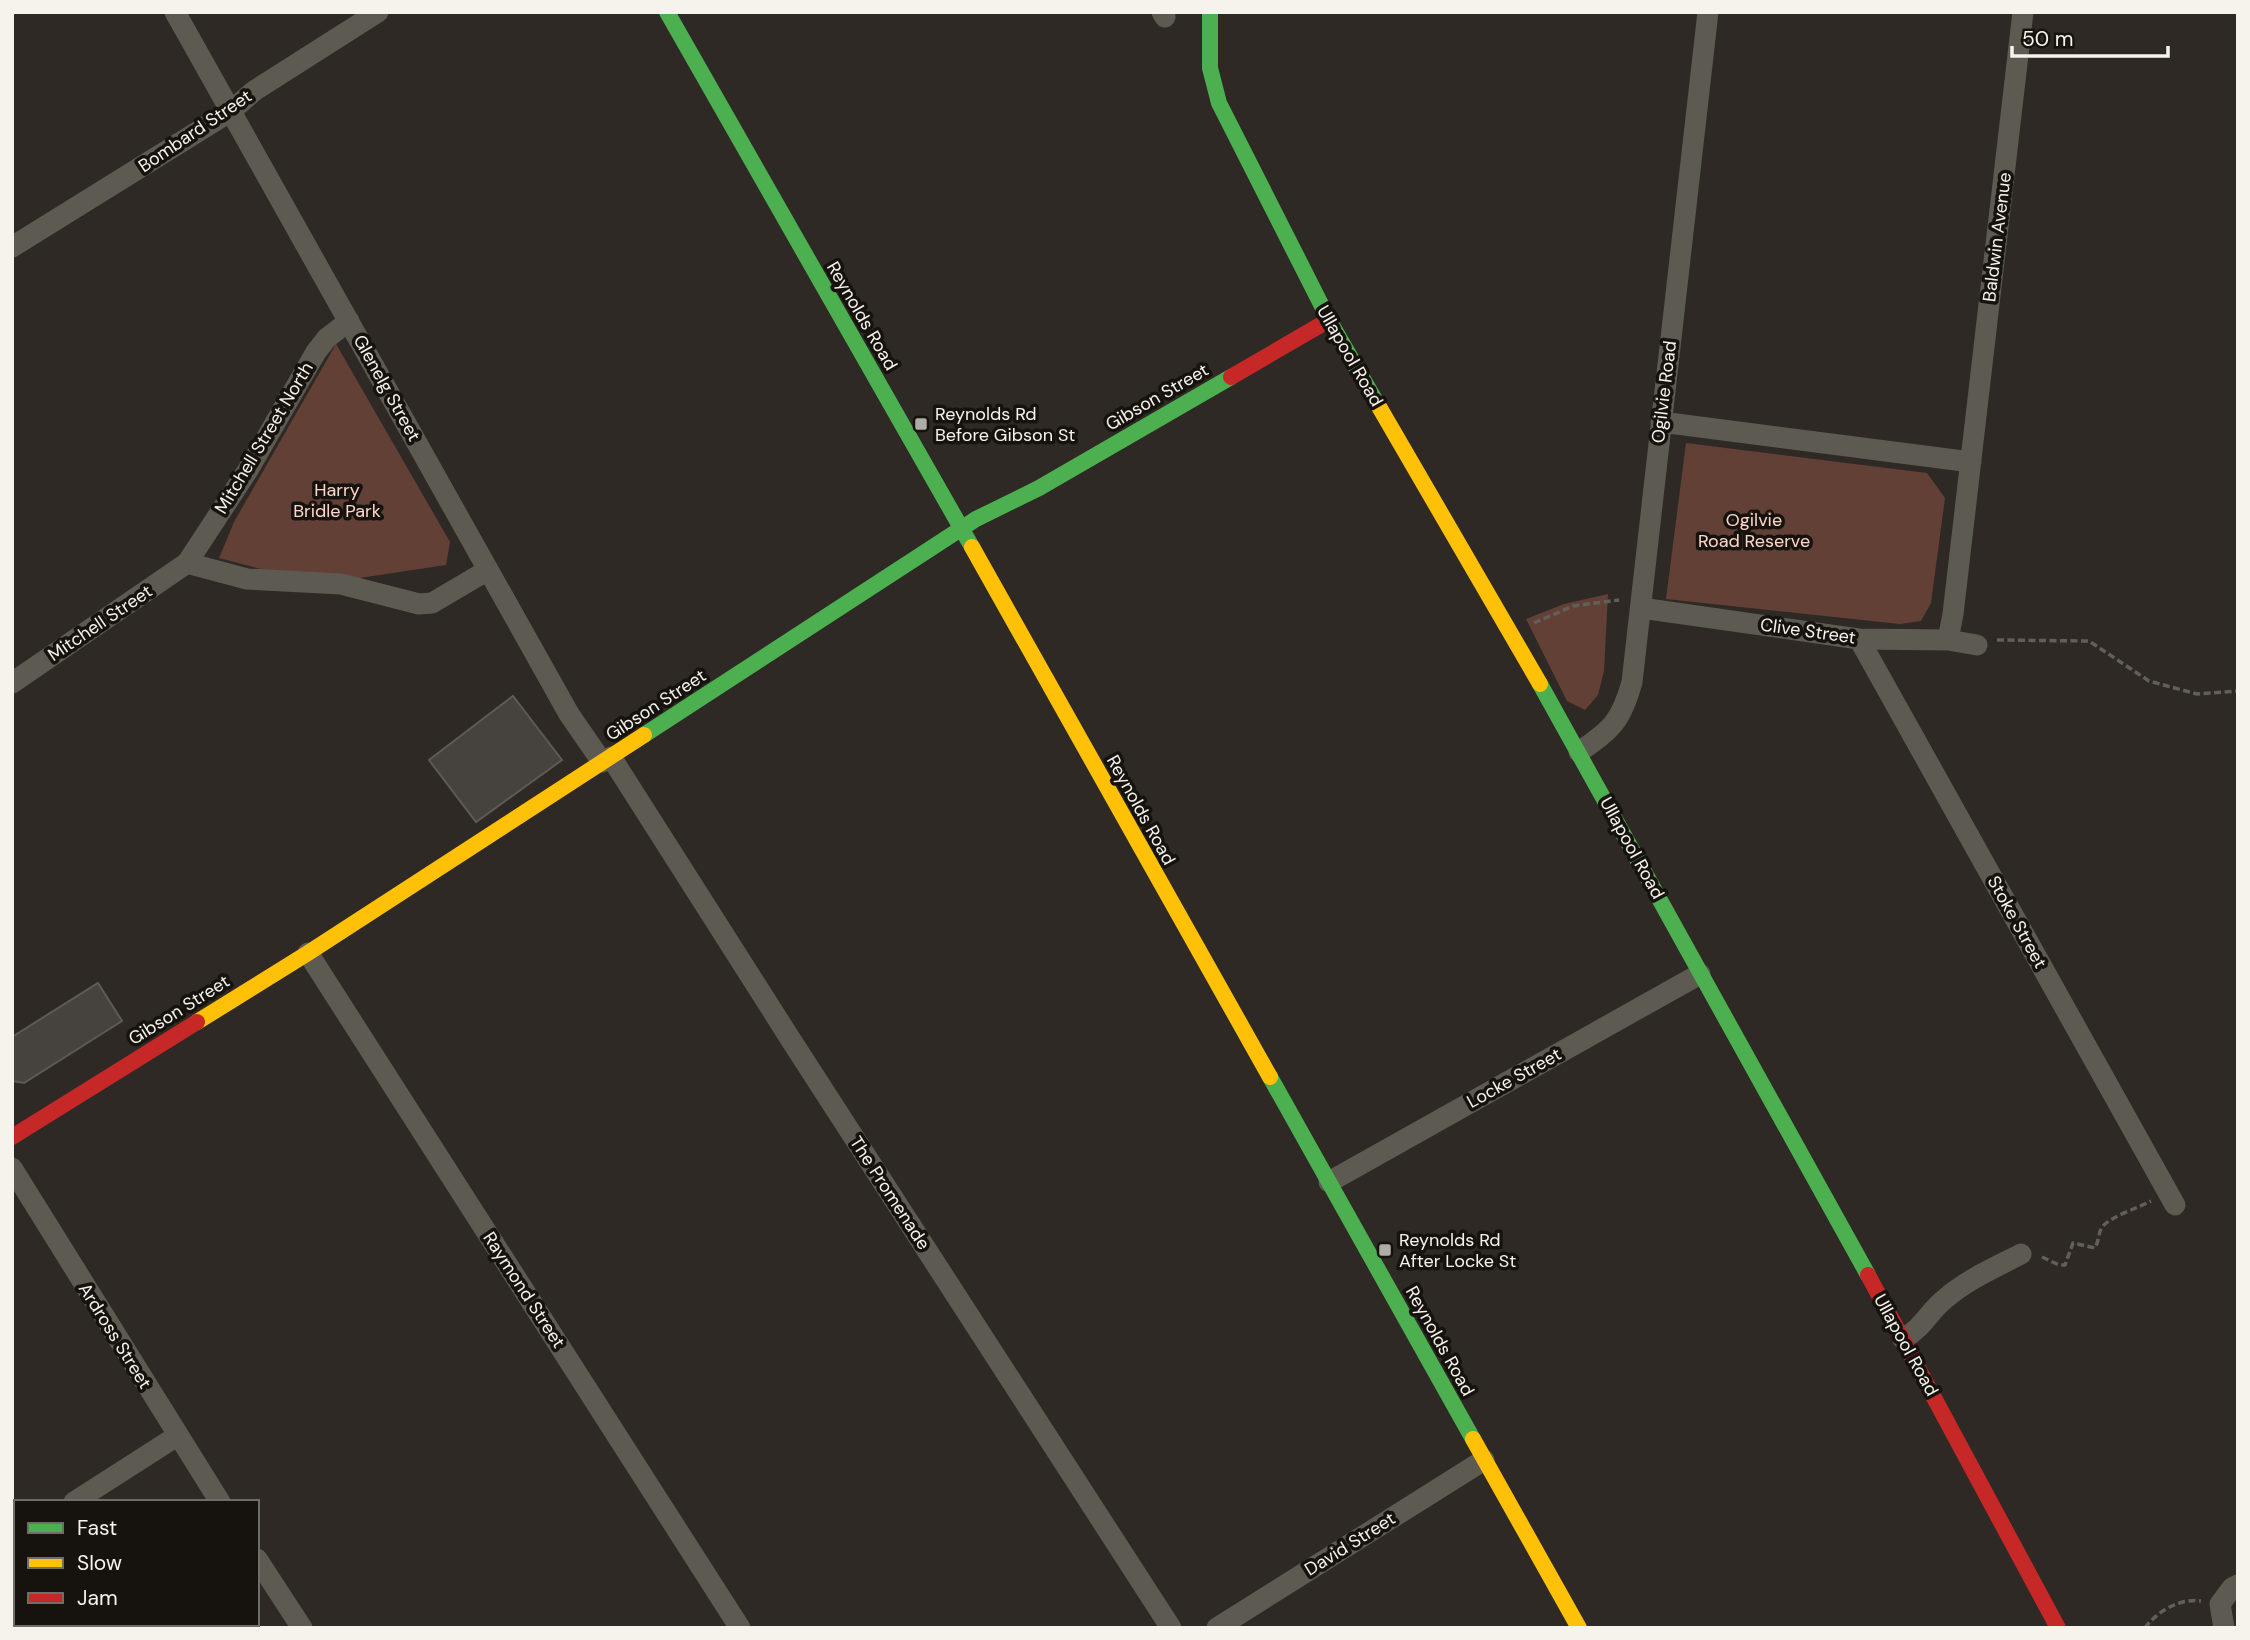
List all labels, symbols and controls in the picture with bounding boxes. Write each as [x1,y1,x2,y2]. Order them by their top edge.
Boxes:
scale bar [2012,14,2168,58]
text: 50 m [2022,25,2073,53]
street label: Bombard Street [134,84,256,178]
street label: Baldwin Avenue [1977,171,2017,303]
street label: Reynolds Road [821,257,903,375]
street label: Ullapool Road [1311,301,1389,411]
street label: Glenelg Street [348,330,426,446]
street label: Ogilvie Road [1646,339,1682,445]
street label: Mitchell Street North [209,358,319,518]
street label: Gibson Street [1101,358,1213,436]
place label: Reynolds Rd Before Gibson St [935,402,1075,447]
marker: Reynolds Rd Before Gibson St [913,416,929,432]
park label: Harry Bridle Park [293,478,381,523]
park label: Ogilvie Road Reserve [1698,508,1810,553]
street label: Mitchell Street [43,579,157,667]
street label: Clive Street [1759,612,1857,650]
street label: Gibson Street [601,664,711,746]
street label: Reynolds Road [1101,751,1181,869]
street label: Ullapool Road [1594,793,1670,903]
street label: Stoke Street [1982,871,2052,973]
street label: Gibson Street [124,969,234,1051]
street label: Locke Street [1462,1042,1566,1114]
street label: The Promenade [844,1132,936,1254]
street label: Raymond Street [477,1227,571,1353]
place label: Reynolds Rd After Locke St [1399,1228,1516,1273]
marker: Reynolds Rd After Locke St [1377,1242,1393,1258]
street label: Ardross Street [73,1279,157,1393]
street label: Reynolds Road [1400,1282,1480,1400]
street label: Ullapool Road [1868,1290,1944,1400]
legend [14,1500,259,1626]
street label: David Street [1300,1507,1400,1581]
text: Fast [77,1514,117,1542]
text: Slow [77,1549,122,1577]
text: Jam [77,1584,118,1612]

